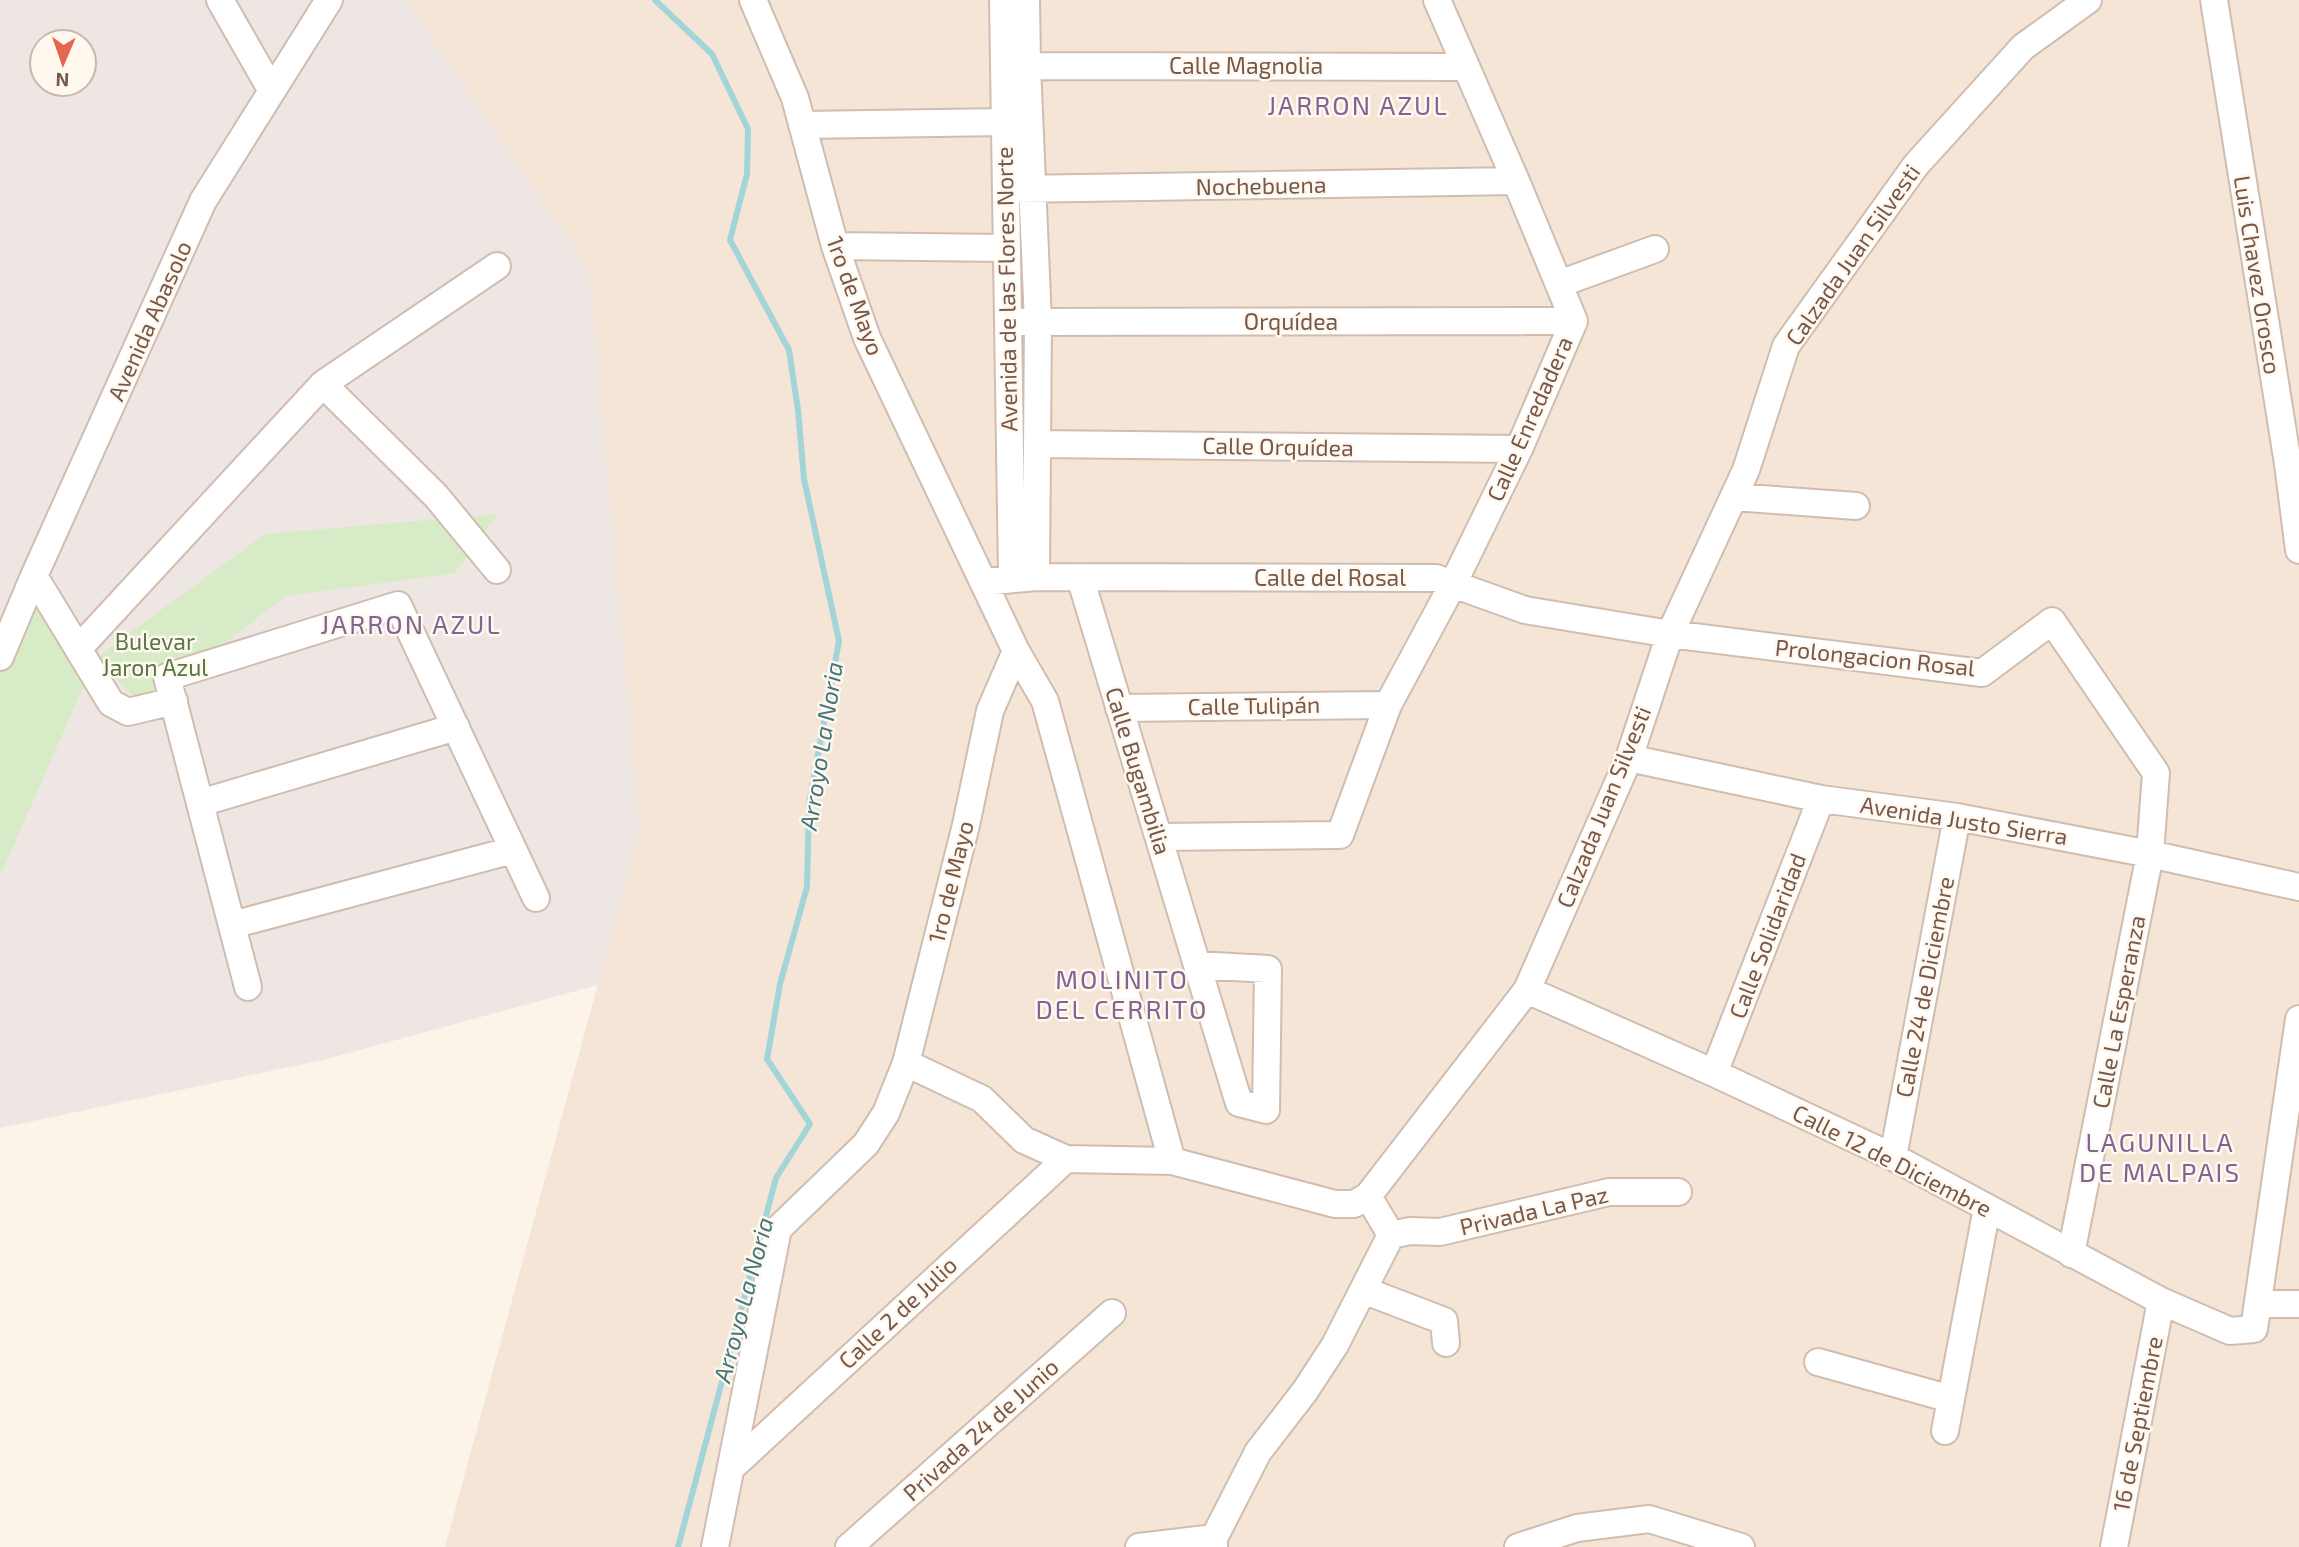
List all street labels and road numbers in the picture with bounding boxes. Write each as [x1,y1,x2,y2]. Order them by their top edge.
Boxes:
street label: Calle Magnolia [1169,51,1323,79]
street label: Avenida de las Flores Norte [990,146,1022,432]
street label: Calzada Juan Silvesti [1779,158,1925,350]
street label: Nochebuena [1195,170,1327,200]
street label: Luis Chavez Orosco [2228,173,2288,376]
street label: 1ro de Mayo [821,232,890,359]
street label: Avenida Abasolo [101,236,197,405]
street label: Orquídea [1244,307,1338,335]
street label: Calle Enredadera [1480,332,1578,505]
street label: Calle Orquídea [1202,431,1354,461]
street label: Calle del Rosal [1254,563,1406,591]
street label: Prolongacion Rosal [1774,633,1977,681]
street label: Calle Bugambilia [1100,684,1178,858]
street label: Calle Tulipán [1187,690,1321,720]
street label: Calzada Juan Silvesti [1550,702,1656,912]
street label: Avenida Justo Sierra [1859,790,2070,850]
street label: 1ro de Mayo [921,818,979,946]
street label: Calle Solidaridad [1723,849,1812,1022]
street label: Calle 24 de Diciembre [1889,874,1959,1100]
street label: Calle La Esperanza [2086,913,2150,1111]
street label: Calle 12 de Diciembre [1788,1098,1997,1222]
street label: Privada La Paz [1457,1179,1611,1241]
street label: Calle 2 de Julio [832,1250,962,1374]
street label: 16 de Septiembre [2106,1334,2168,1514]
street label: Privada 24 de Junio [897,1352,1064,1506]

